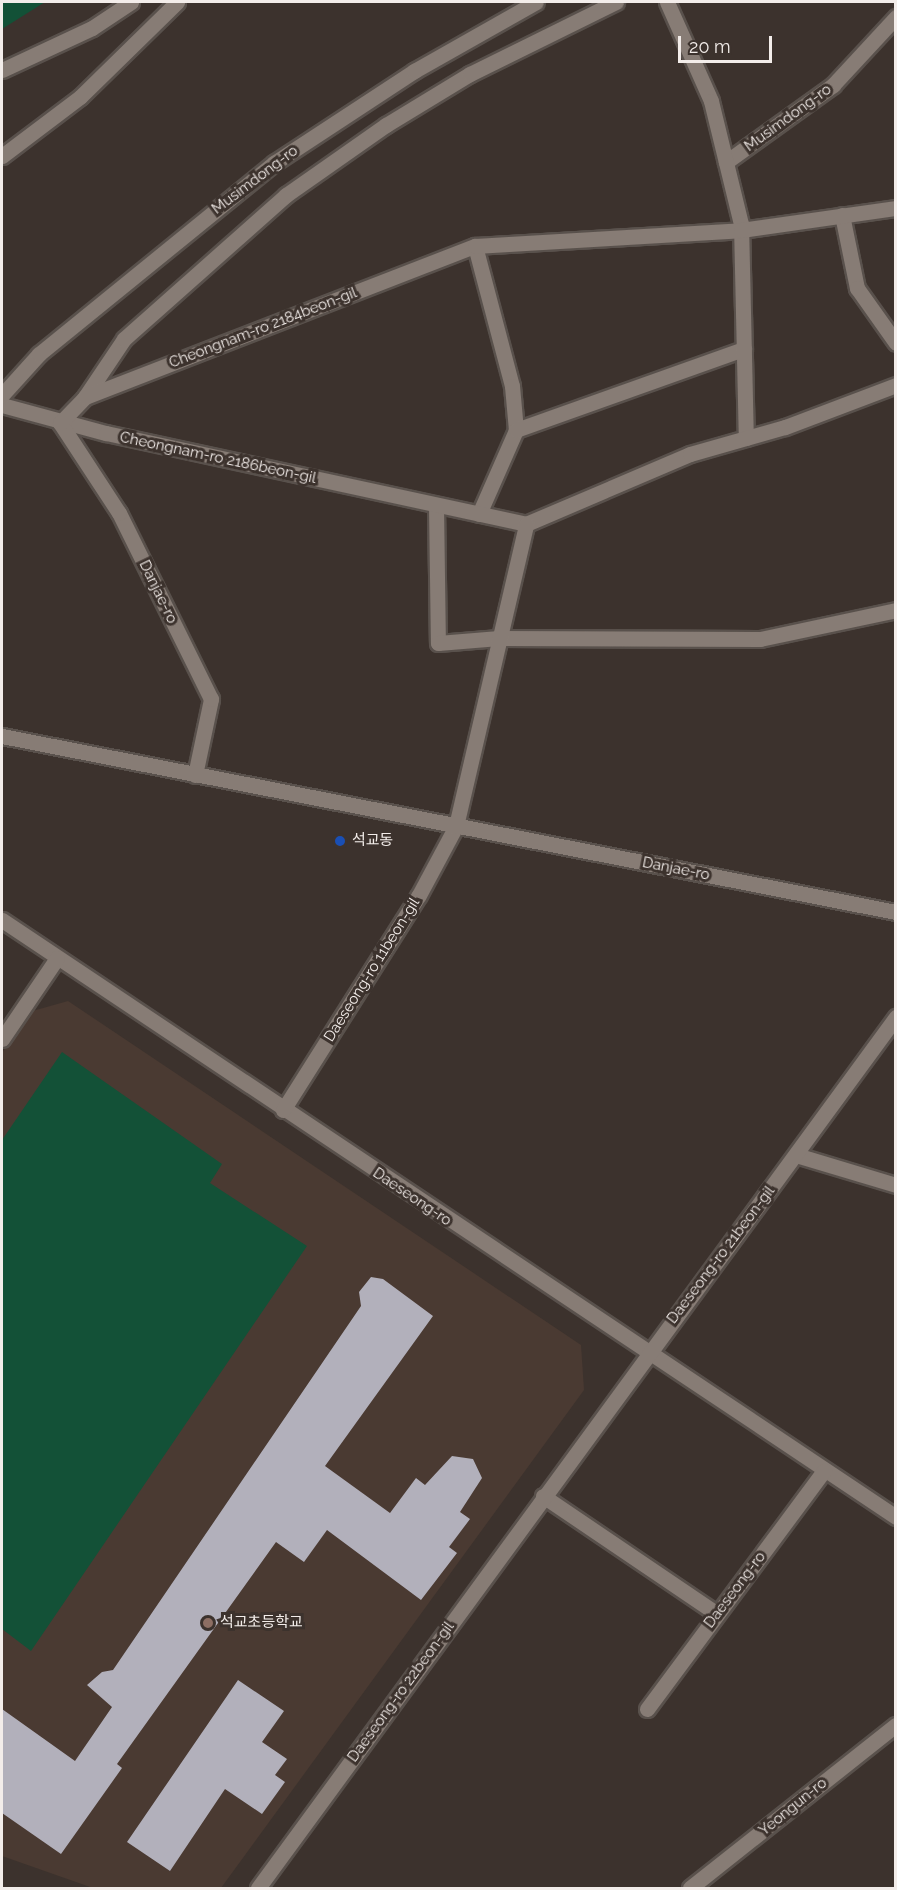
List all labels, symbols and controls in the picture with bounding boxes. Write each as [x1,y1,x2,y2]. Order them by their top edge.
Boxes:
scale bar [681,24,776,62]
text: 20 m [689,36,731,57]
street label: Musimdong-ro [741,80,835,156]
street label: Musimdong-ro [208,142,302,218]
street label: Cheongnam-ro 2184beon-gil [167,284,359,372]
street label: Cheongnam-ro 2186beon-gil [118,428,318,488]
street label: Danjae-ro [135,557,181,627]
place label: 석교동 [352,832,393,850]
marker: 석교동 [333,834,347,848]
street label: Danjae-ro [641,854,711,884]
street label: Daeseong-ro 11beon-gil [320,895,424,1045]
street label: Daeseong-ro [369,1164,455,1230]
street label: Daeseong-ro 21beon-gil [663,1183,779,1327]
street label: Daeseong-ro [700,1548,770,1632]
place label: 석교초등학교 [220,1614,303,1632]
marker: 석교초등학교 [201,1616,215,1630]
street label: Daeseong-ro 22beon-gil [344,1618,458,1766]
street label: Yeongun-ro [755,1774,831,1840]

